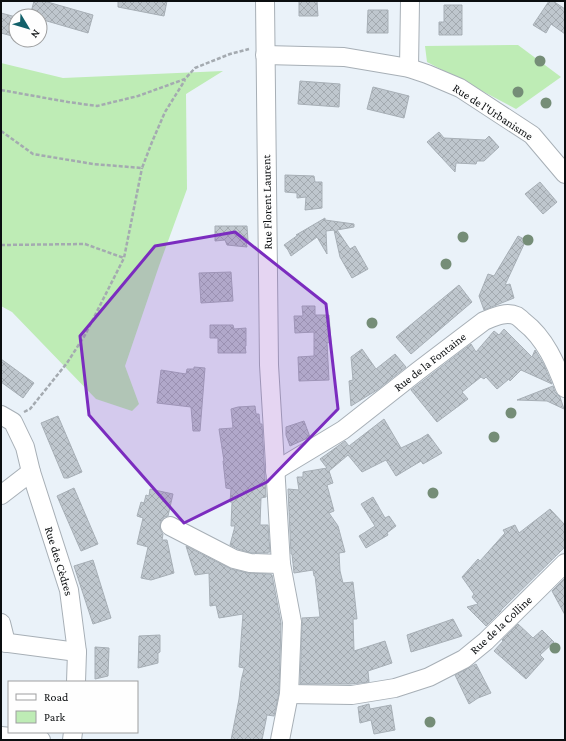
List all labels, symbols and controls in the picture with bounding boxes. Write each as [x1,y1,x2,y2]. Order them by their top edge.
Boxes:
north arrow [8,8,48,48]
text: N [29,28,43,41]
street label: Rue de l'Urbanisme [450,81,536,143]
street label: Rue Florent Laurent [259,153,275,250]
street label: Rue de la Fontaine [391,330,469,394]
street label: Rue des Cèdres [42,525,76,598]
street label: Rue de la Colline [467,593,535,657]
legend [8,681,138,733]
text: Road [44,690,69,704]
text: Park [44,710,66,724]

